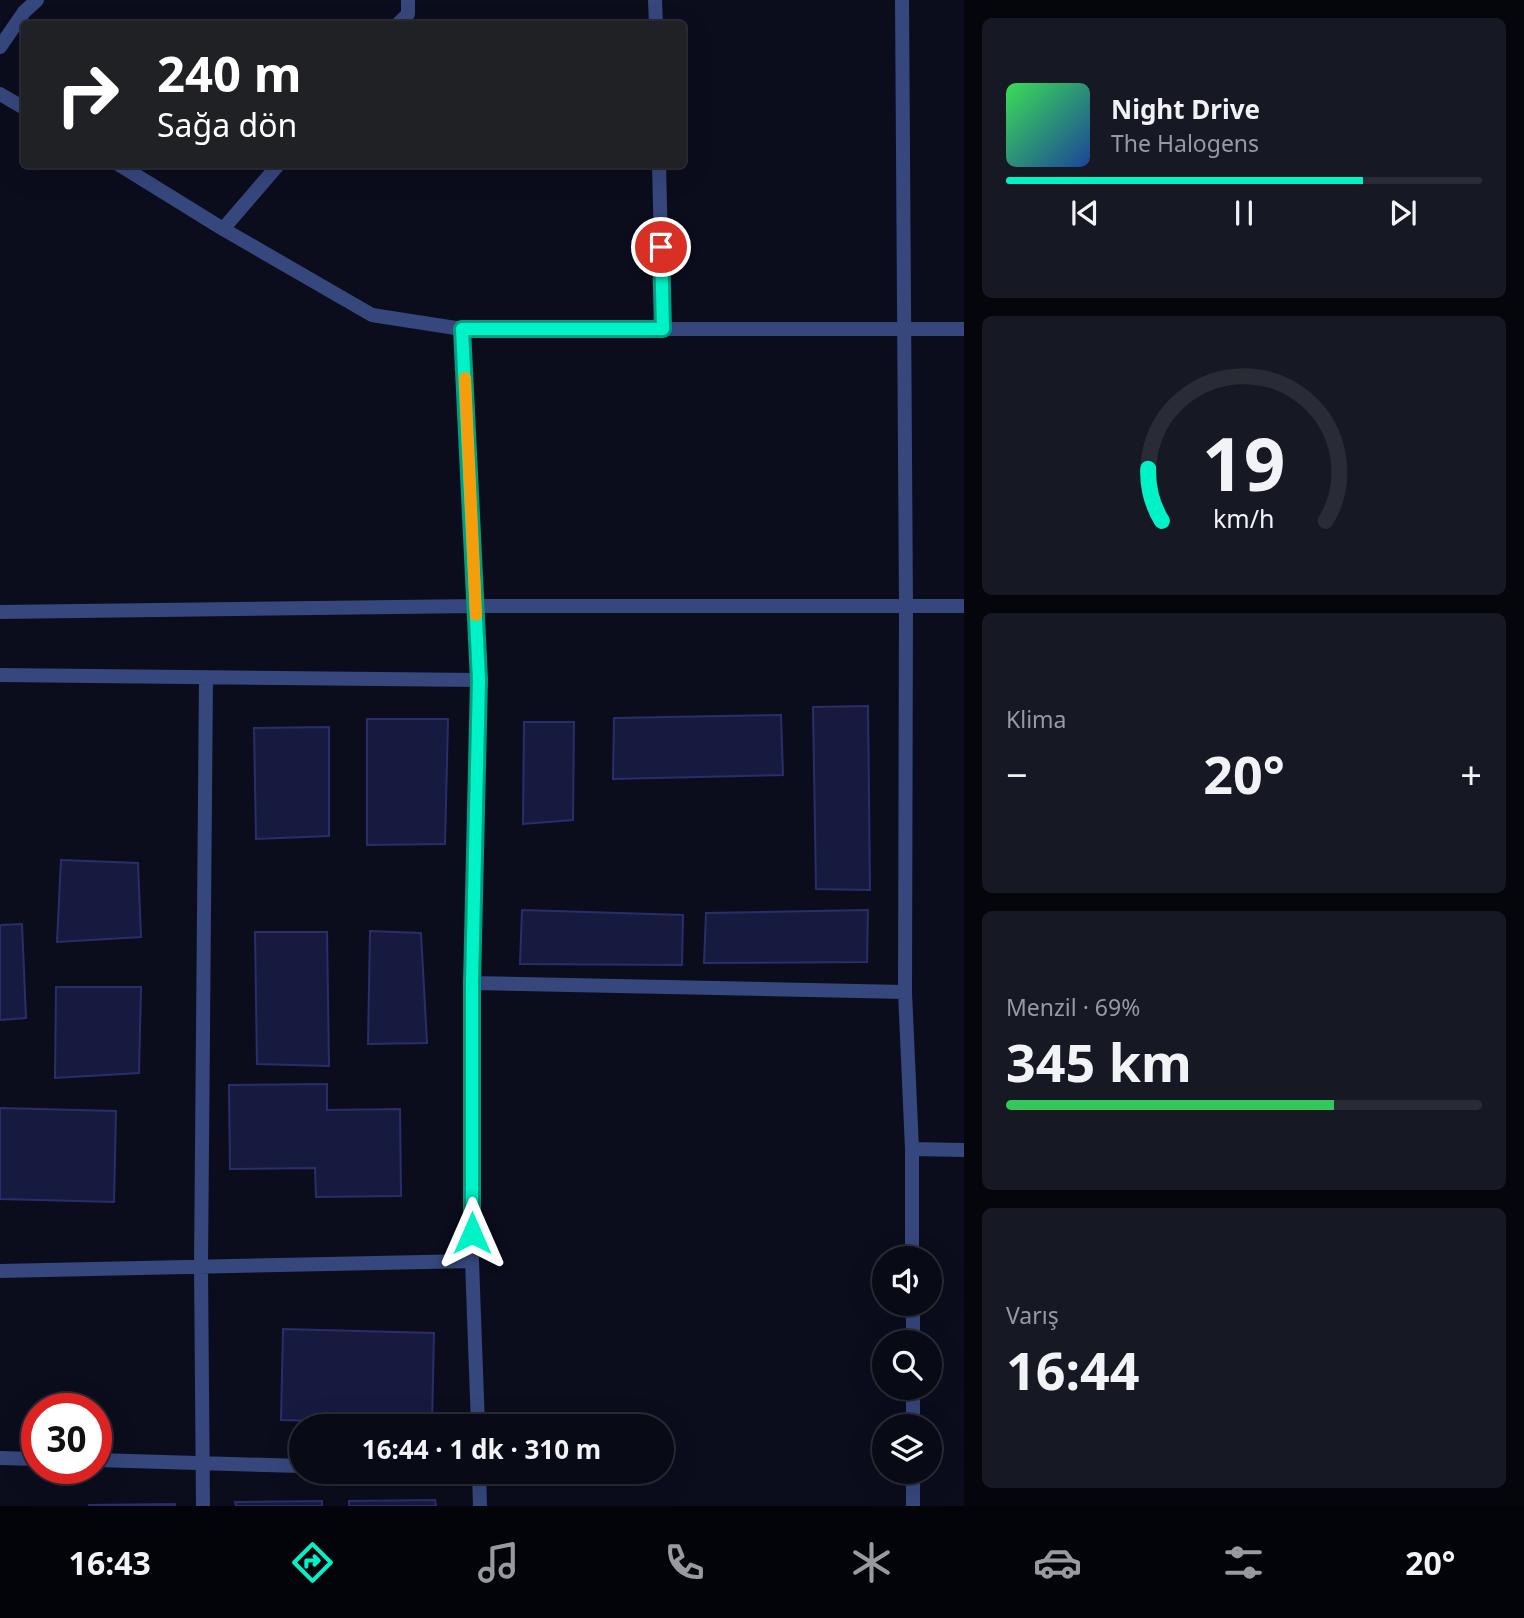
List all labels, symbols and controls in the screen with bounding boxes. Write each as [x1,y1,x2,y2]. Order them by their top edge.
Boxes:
text: 240 m [157,40,302,106]
icon: right [42,49,133,140]
text: Night Drive [1111,91,1260,127]
text: Sağa dön [157,103,297,146]
text: The Halogens [1111,127,1259,159]
icon: previous [1066,194,1104,232]
icon: pause [1225,194,1263,232]
icon: next [1384,194,1422,232]
pin [631,217,691,277]
icon: arrive [642,228,680,266]
text: 19 [1202,414,1286,513]
text: km/h [1213,501,1275,535]
text: Klima [1006,703,1067,735]
text: 20° [1203,738,1285,809]
text: − [1006,748,1028,800]
text: + [1460,748,1482,800]
text: Menzil · 69% [1006,991,1140,1023]
text: 345 km [1006,1026,1192,1097]
position arrow [435,1196,509,1270]
map controls [872,1246,942,1484]
button: sound [872,1246,942,1316]
text: Varış [1006,1299,1059,1331]
button: search [872,1330,942,1400]
text: 16:44 [1006,1334,1140,1405]
speed limit sign: 30 [21,1393,112,1484]
button: layers [872,1414,942,1484]
text: 16:44 · 1 dk · 310 m [362,1431,601,1467]
icon: directions [288,1538,337,1587]
icon: music [474,1538,523,1587]
icon: phone [660,1538,709,1587]
icon: climate [847,1538,896,1587]
icon: car [1033,1538,1082,1587]
icon: filters [1219,1538,1268,1587]
text: 16:43 [69,1541,151,1584]
text: 20° [1405,1541,1455,1584]

